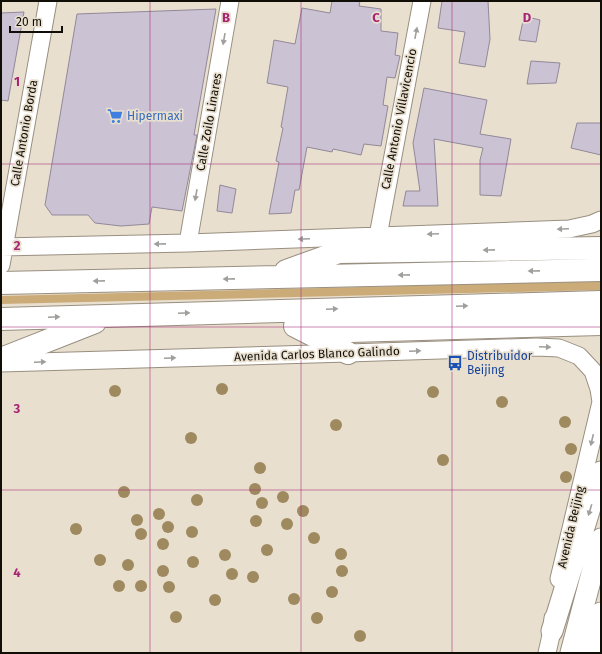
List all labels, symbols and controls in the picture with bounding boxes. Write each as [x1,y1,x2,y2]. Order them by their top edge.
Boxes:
scale bar [10,8,62,34]
text: B [222,10,230,25]
text: C [372,10,380,25]
text: D [523,10,532,25]
text: 20 m [16,15,42,29]
one-way arrow [413,27,419,39]
one-way arrow [220,33,226,46]
street label: Calle Antonio Villavicencio [378,47,420,191]
street label: Calle Zoilo Linares [194,72,225,172]
text: 1 [14,74,20,89]
street label: Calle Antonio Borda [8,79,40,187]
supermarket icon: Hipermaxi [106,107,124,125]
place label: Hipermaxi [127,109,183,123]
one-way arrow [193,189,199,201]
one-way arrow [557,225,569,232]
one-way arrow [426,231,439,237]
one-way arrow [297,236,310,242]
text: 2 [14,238,21,253]
one-way arrow [153,241,166,247]
one-way arrow [482,247,495,253]
one-way arrow [527,268,540,274]
one-way arrow [398,271,410,278]
one-way arrow [222,276,235,282]
one-way arrow [93,278,105,285]
one-way arrow [456,303,469,309]
one-way arrow [326,306,339,312]
one-way arrow [178,310,190,317]
one-way arrow [48,314,61,320]
street label: Avenida Carlos Blanco Galindo [234,344,400,364]
one-way arrow [538,344,551,351]
one-way arrow [409,348,422,354]
place label: Distribuidor Beijing [467,349,533,377]
bus stop icon: Distribuidor Beijing [446,354,464,372]
one-way arrow [164,355,177,361]
one-way arrow [34,358,46,365]
text: 3 [13,401,21,416]
one-way arrow [588,434,594,446]
street label: Avenida Beijing [555,484,587,569]
one-way arrow [587,504,593,516]
text: 4 [13,565,21,580]

